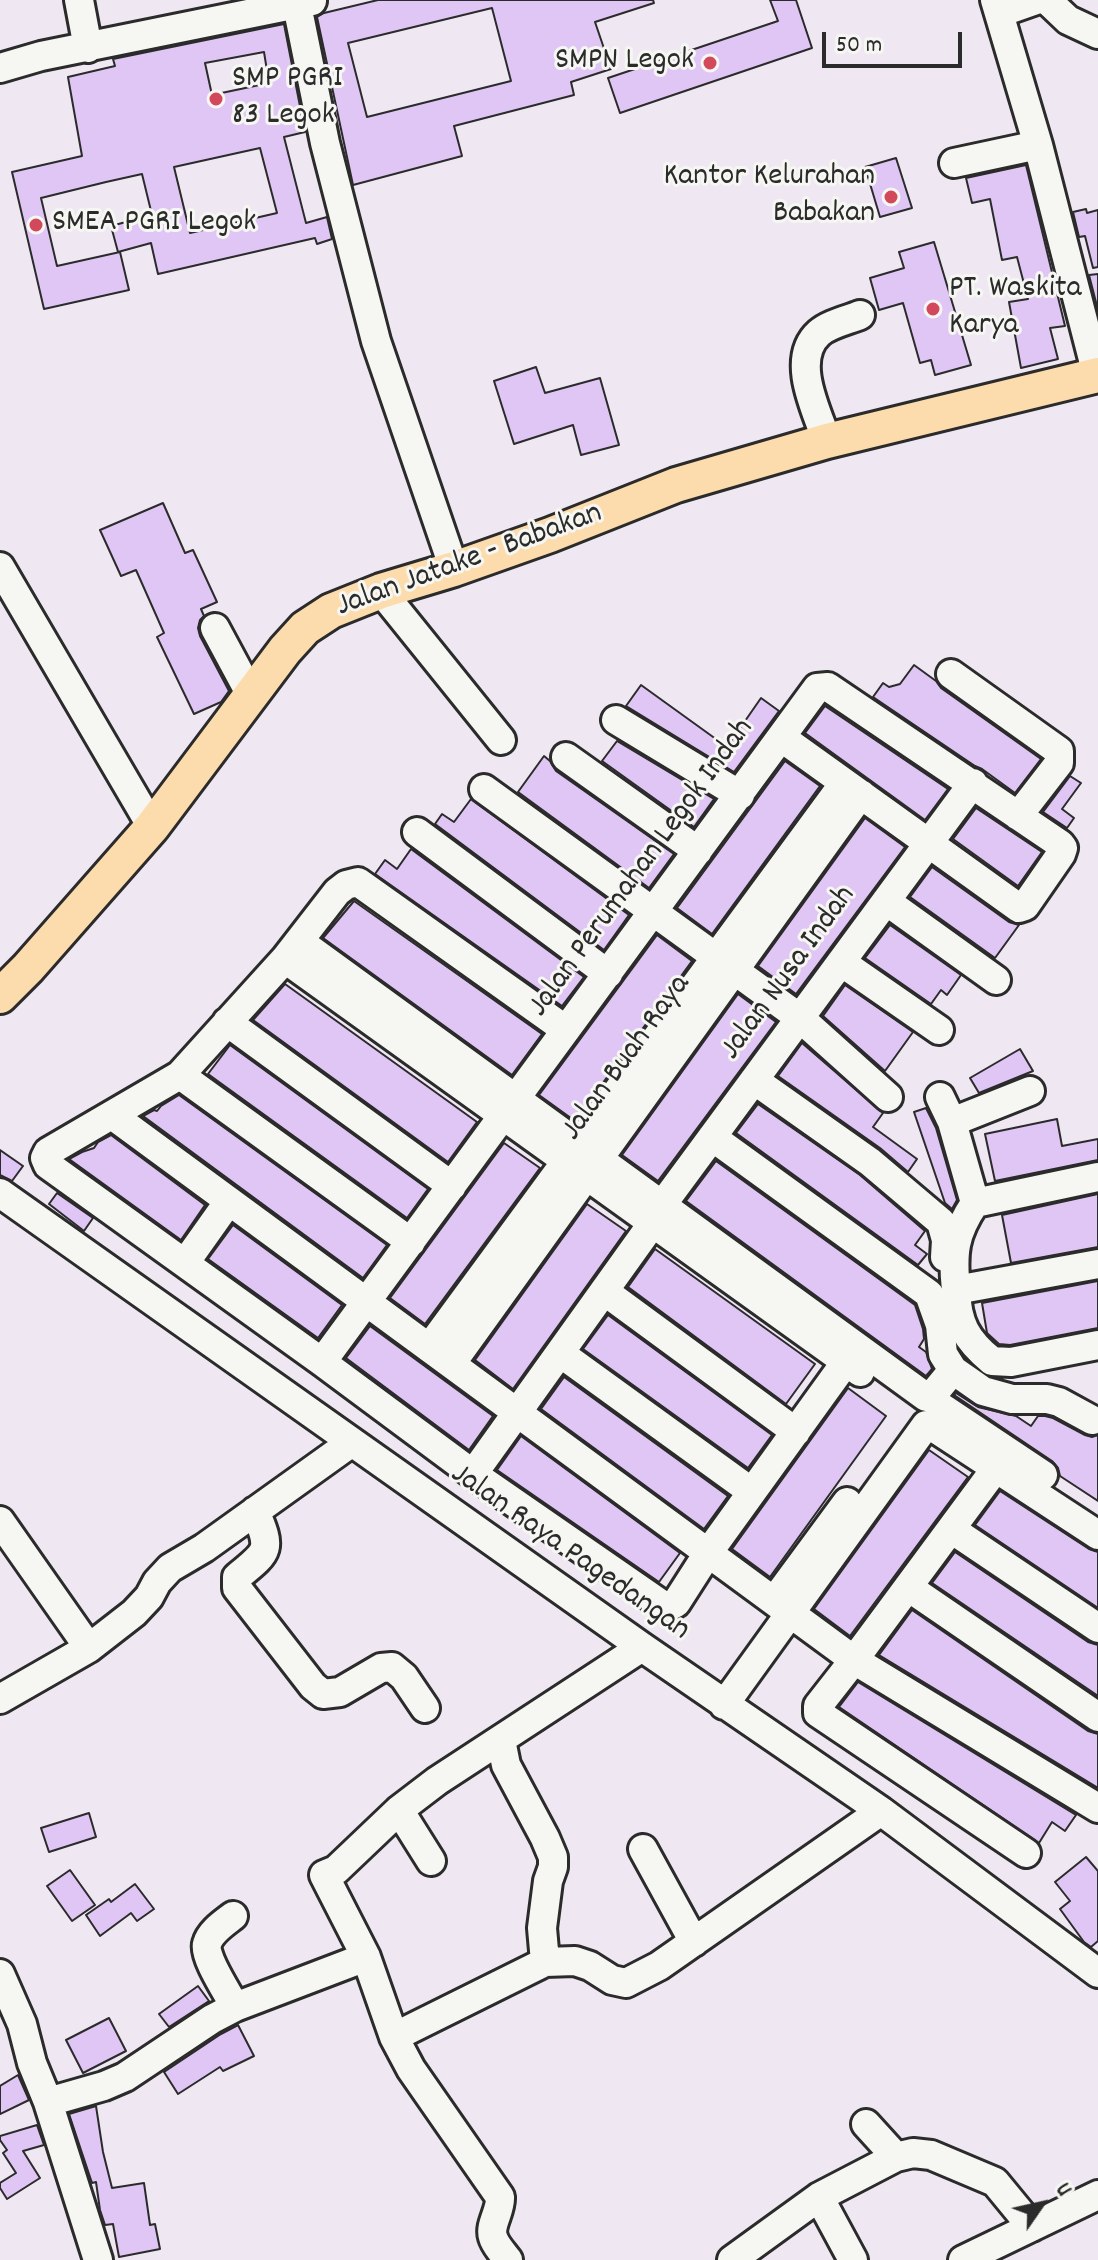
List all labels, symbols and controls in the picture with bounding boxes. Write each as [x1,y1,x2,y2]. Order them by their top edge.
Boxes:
scale bar [826,16,966,66]
text: 50 m [836,29,882,63]
place label: SMPN Legok [555,44,694,82]
marker: SMPN Legok [701,54,719,72]
place label: SMP PGRI 83 Legok [232,62,343,137]
marker: SMP PGRI 83 Legok [207,90,225,108]
place label: Kantor Kelurahan Babakan [664,160,875,235]
marker: Kantor Kelurahan Babakan [882,188,900,206]
place label: SMEA PGRI Legok [52,206,256,244]
marker: SMEA PGRI Legok [27,216,45,234]
place label: PT. Waskita Karya [949,272,1082,347]
marker: PT. Waskita Karya [924,300,942,318]
street label: Jalan Jatake - Babakan [332,496,608,628]
street label: Jalan Perumahan Legok Indah [522,712,764,1026]
street label: Jalan Nusa Indah [714,879,866,1069]
street label: Jalan Buah Raya [555,968,701,1150]
street label: Jalan Raya Pagedangan [442,1457,696,1651]
north arrow [1002,2164,1082,2244]
text: U [1046,2177,1078,2203]

